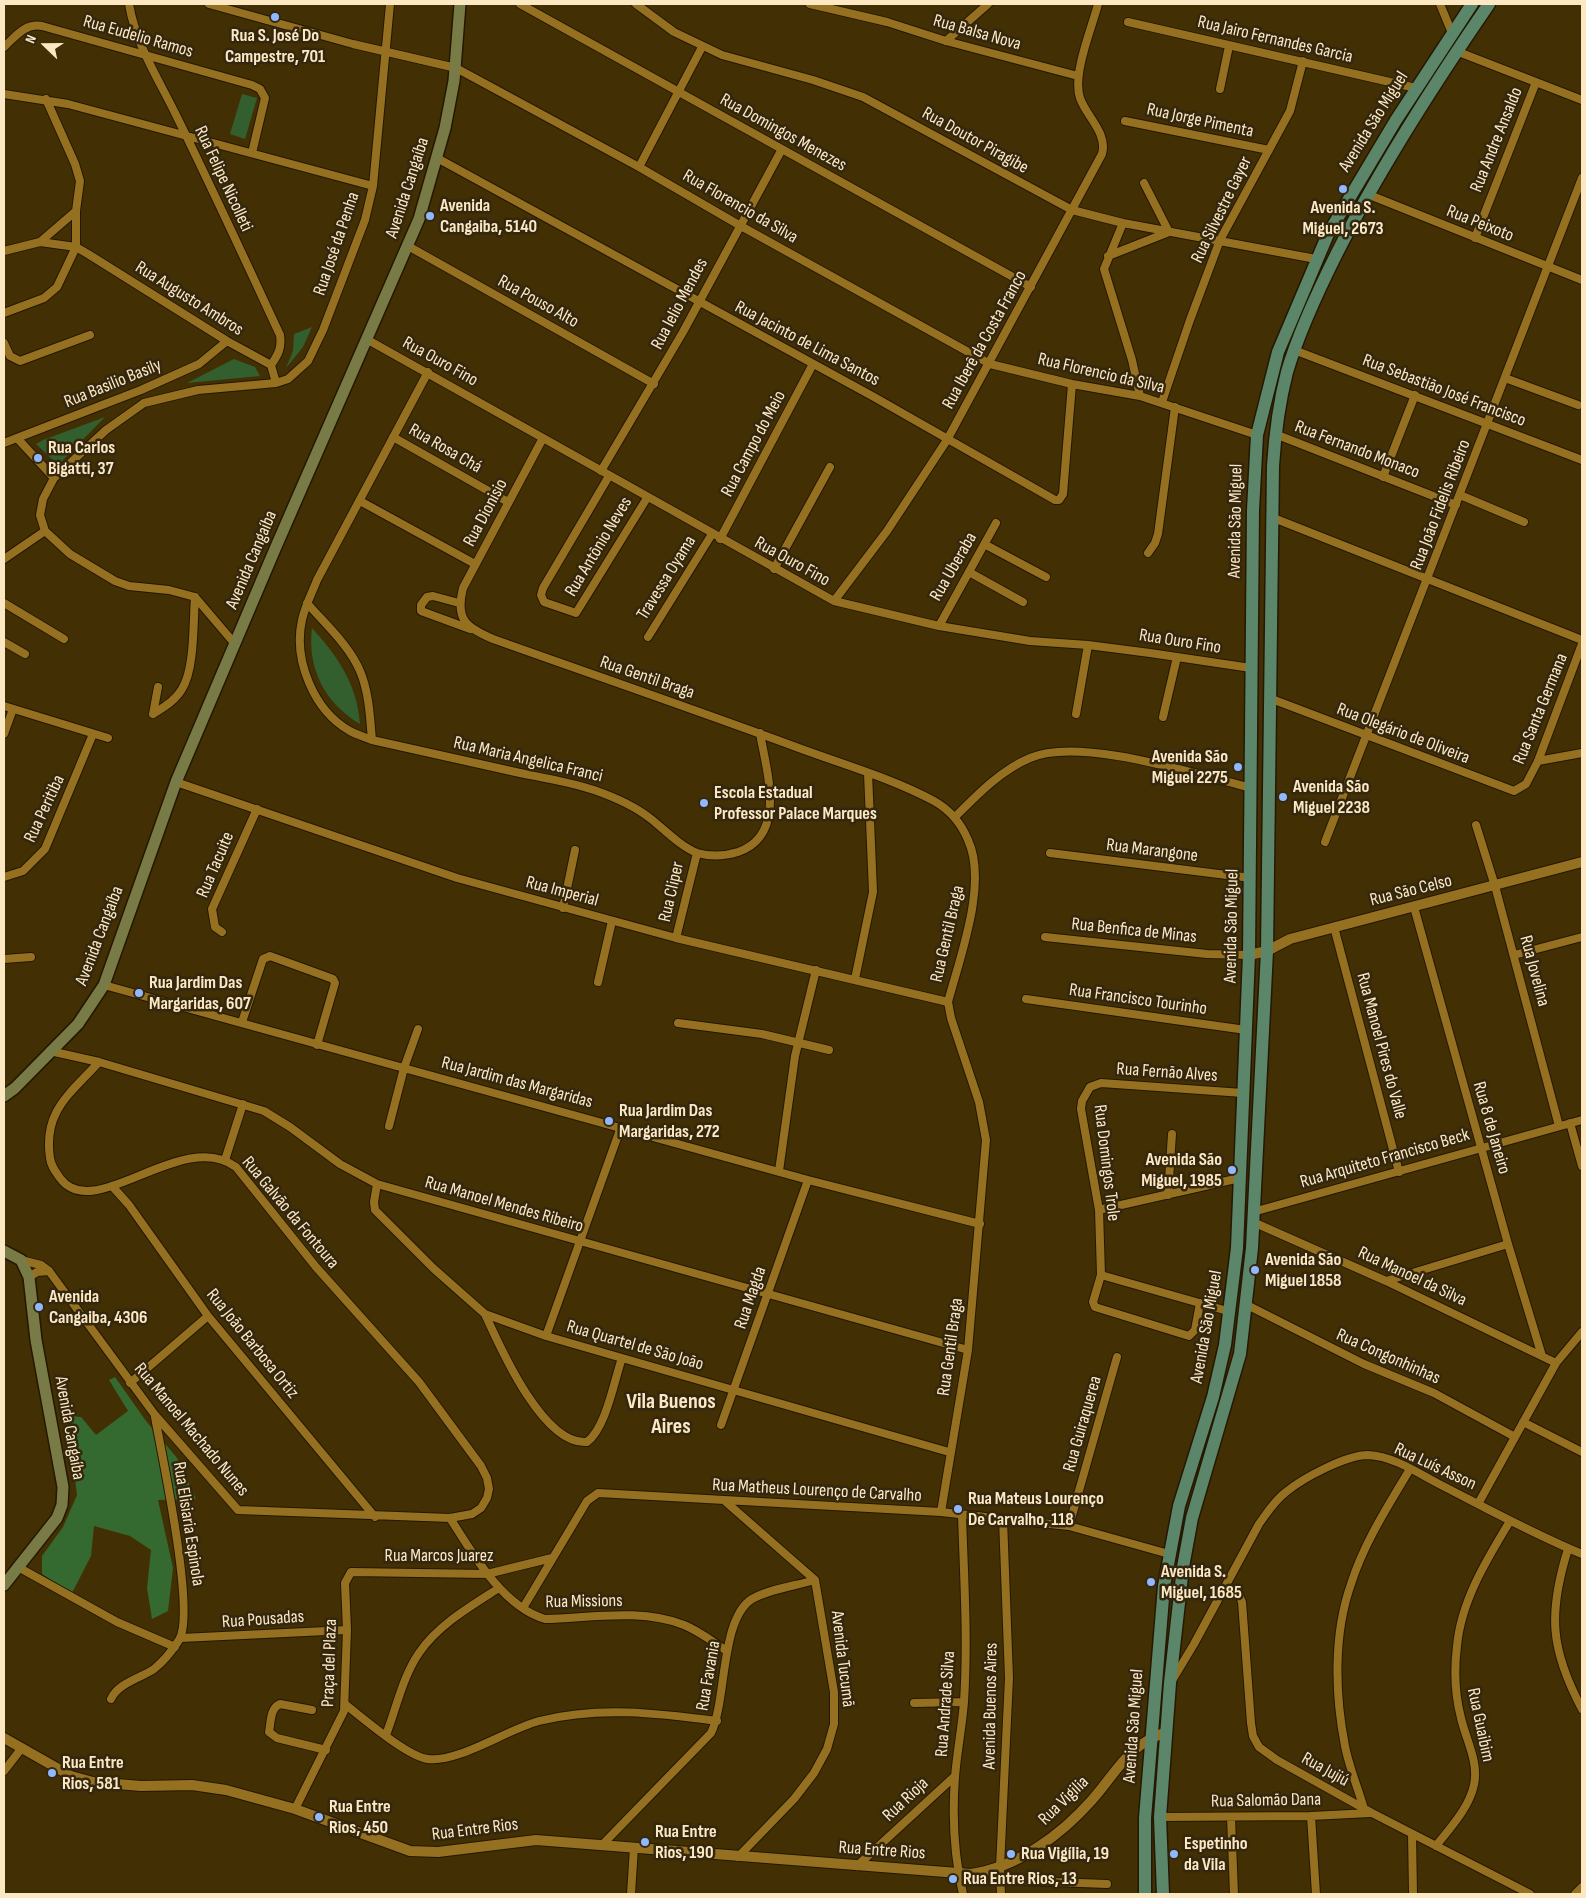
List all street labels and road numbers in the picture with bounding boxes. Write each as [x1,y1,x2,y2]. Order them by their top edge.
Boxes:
street label: Rua Balsa Nova [931,10,1023,56]
street label: Rua Eudelio Ramos [81,11,195,63]
street label: Rua Jairo Fernandes Garcia [1195,12,1355,68]
street label: Avenida São Miguel [1335,68,1413,176]
street label: Rua Andre Ansaldo [1466,84,1528,196]
street label: Rua Domingos Menezes [716,89,850,177]
street label: Rua Jorge Pimenta [1145,99,1255,143]
street label: Rua Doutor Piragibe [918,103,1032,179]
street label: Rua Felipe Nicolleti [189,123,257,235]
street label: Avenida Cangaíba [382,135,434,241]
street label: Rua Silvestre Gayer [1187,153,1257,267]
street label: Rua Florencio da Silva [679,165,801,249]
street label: Rua José da Penha [309,190,365,298]
street label: Rua Peixoto [1443,201,1517,247]
street label: Rua lelio Mendes [647,255,713,353]
street label: Rua Augusto Ambros [131,257,247,341]
street label: Rua Iberê da Costa Franco [938,267,1032,413]
street label: Rua Pouso Alto [494,271,582,333]
street label: Rua Jacinto de Lima Santos [731,297,883,391]
street label: Rua Ouro Fino [399,332,481,392]
street label: Rua Florencio da Silva [1036,349,1166,399]
street label: Rua Sebastião José Francisco [1359,350,1529,432]
street label: Rua Basilio Basily [61,355,165,413]
street label: Rua Campo do Meio [717,387,791,501]
street label: Rua Fernando Monaco [1291,416,1423,484]
street label: Rua Rosa Chá [405,419,485,479]
street label: Rua João Fidelis Ribeiro [1406,437,1476,573]
street label: Avenida São Miguel [1224,464,1248,578]
street label: Rua Dionisio [459,475,513,551]
street label: Rua Antônio Neves [561,493,637,601]
street label: Avenida Cangaíba [222,508,282,612]
street label: Rua Uberaba [926,529,982,605]
street label: Travessa Oyama [633,532,701,624]
street label: Rua Ouro Fino [751,532,833,592]
street label: Rua Ouro Fino [1137,625,1223,659]
street label: Rua Santa Germana [1509,650,1573,768]
street label: Rua Gentil Braga [597,652,697,704]
street label: Rua Olegário de Oliveira [1334,699,1472,769]
street label: Rua Maria Angelica Franci [451,732,605,788]
street label: Rua Peritiba [20,772,70,846]
street label: Rua Tacuite [193,829,239,901]
street label: Rua Marangone [1105,835,1199,867]
street label: Rua Cliper [655,860,689,924]
street label: Avenida São Miguel [1220,869,1244,983]
street label: Rua São Celso [1368,870,1454,912]
street label: Rua Imperial [523,872,601,912]
street label: Avenida Cangaíba [71,883,129,989]
street label: Rua Gentil Braga [926,884,970,984]
street label: Rua Benfica de Minas [1070,914,1198,948]
street label: Rua Jovelina [1514,933,1554,1009]
street label: Rua Manoel Pires do Valle [1351,971,1411,1121]
street label: Rua Francisco Tourinho [1068,980,1208,1020]
street label: Rua Jardim das Margaridas [439,1052,595,1114]
street label: Rua Fernão Alves [1116,1059,1218,1087]
street label: Rua 8 de Janeiro [1467,1079,1515,1177]
street label: Rua Domingos Trole [1088,1103,1124,1223]
street label: Rua Arquiteto Francisco Beck [1298,1124,1472,1194]
street label: Rua Galvão da Fontoura [237,1152,343,1274]
street label: Rua Manoel Mendes Ribeiro [422,1172,586,1238]
street label: Rua Manoel da Silva [1354,1242,1470,1312]
street label: Rua Magda [730,1264,772,1332]
street label: Avenida São Miguel [1186,1269,1228,1385]
street label: Rua João Barbosa Ortiz [201,1285,303,1403]
street label: Rua Gentil Braga [933,1297,969,1397]
street label: Rua Quartel de São João [564,1316,706,1376]
street label: Rua Congonhinhas [1333,1324,1443,1390]
street label: Rua Manoel Machado Nunes [129,1359,253,1501]
street label: Rua Guiraquerea [1059,1374,1107,1474]
street label: Avenida Cangaíba [49,1375,89,1481]
street label: Rua Luís Asson [1390,1439,1480,1495]
street label: Rua Elisiaria Espinola [168,1460,208,1588]
street label: Rua Matheus Lourenço de Carvalho [712,1475,922,1507]
street label: Rua Marcos Juarez [385,1545,493,1567]
street label: Rua Missions [545,1591,623,1613]
street label: Rua Pousadas [221,1606,305,1634]
street label: Avenida Tucumã [825,1610,859,1708]
street label: Praça del Plaza [318,1618,342,1708]
street label: Rua Favania [692,1639,726,1713]
street label: Avenida Buenos Aires [979,1642,1003,1770]
street label: Rua Andrade Silva [932,1650,960,1758]
street label: Avenida São Miguel [1119,1668,1149,1784]
street label: Rua Guaibim [1462,1686,1498,1764]
street label: Rua Jujiú [1297,1748,1353,1792]
street label: Rua Vigilia [1034,1772,1094,1830]
street label: Rua Rioja [879,1773,933,1827]
street label: Rua Salomão Dana [1211,1789,1321,1813]
street label: Rua Entre Rios [431,1814,519,1846]
street label: Rua Entre Rios [838,1837,926,1865]

